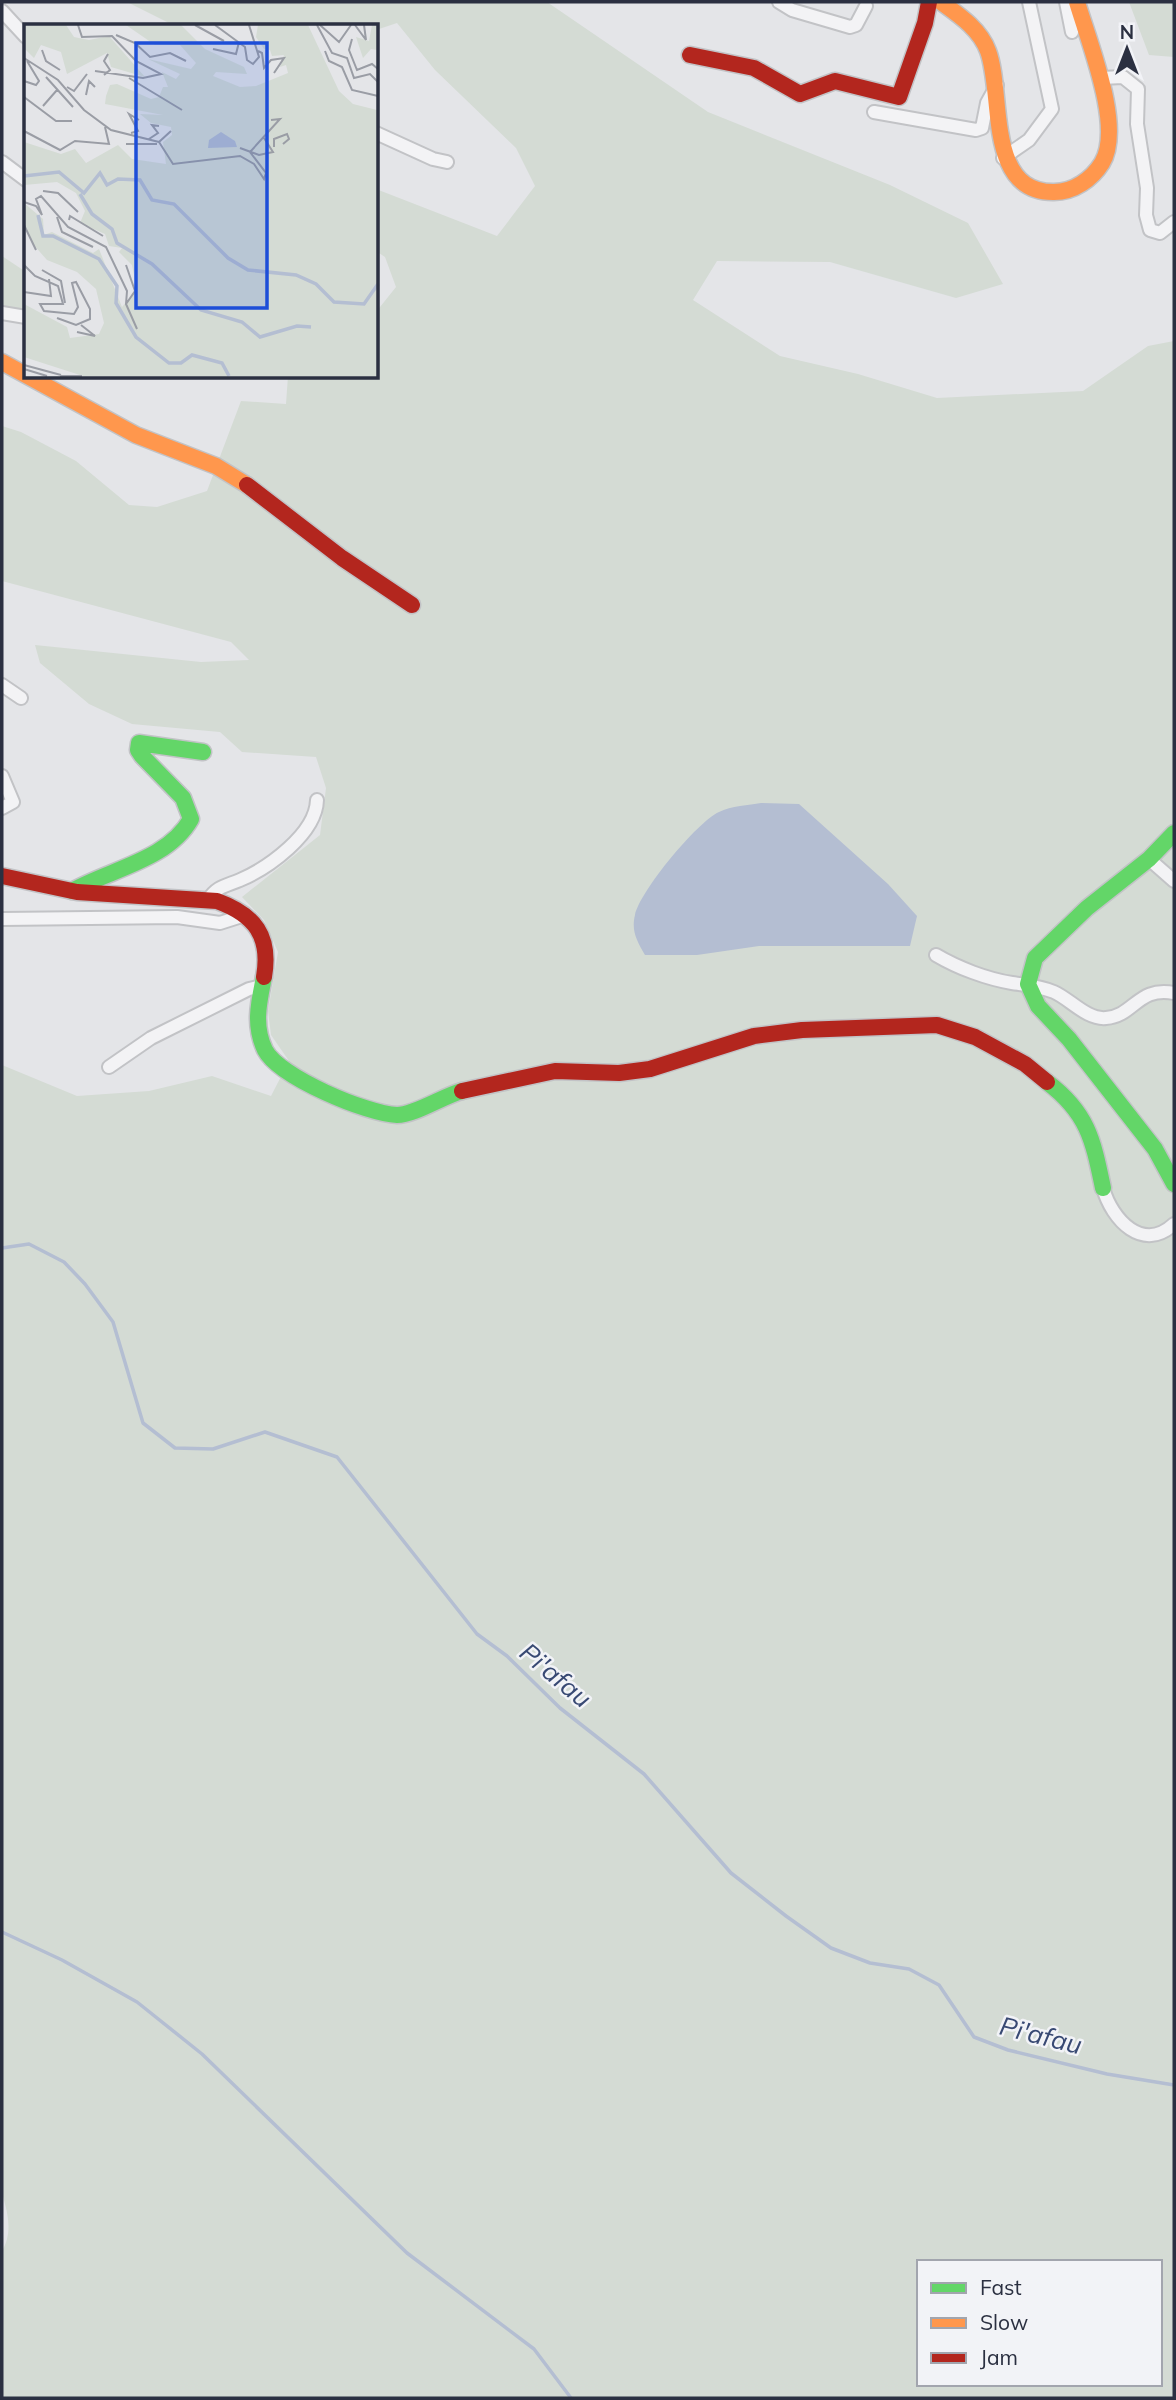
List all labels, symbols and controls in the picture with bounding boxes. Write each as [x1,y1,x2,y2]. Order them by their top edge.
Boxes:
north arrow [1092,14,1162,84]
text: N [1120,20,1134,44]
inset map [24,24,378,378]
water label: Pi'afau [513,1635,599,1715]
water label: Pi'afau [996,2009,1086,2061]
legend [917,2260,1162,2386]
text: Fast [980,2274,1022,2300]
text: Slow [980,2309,1028,2335]
text: Jam [980,2344,1018,2370]

